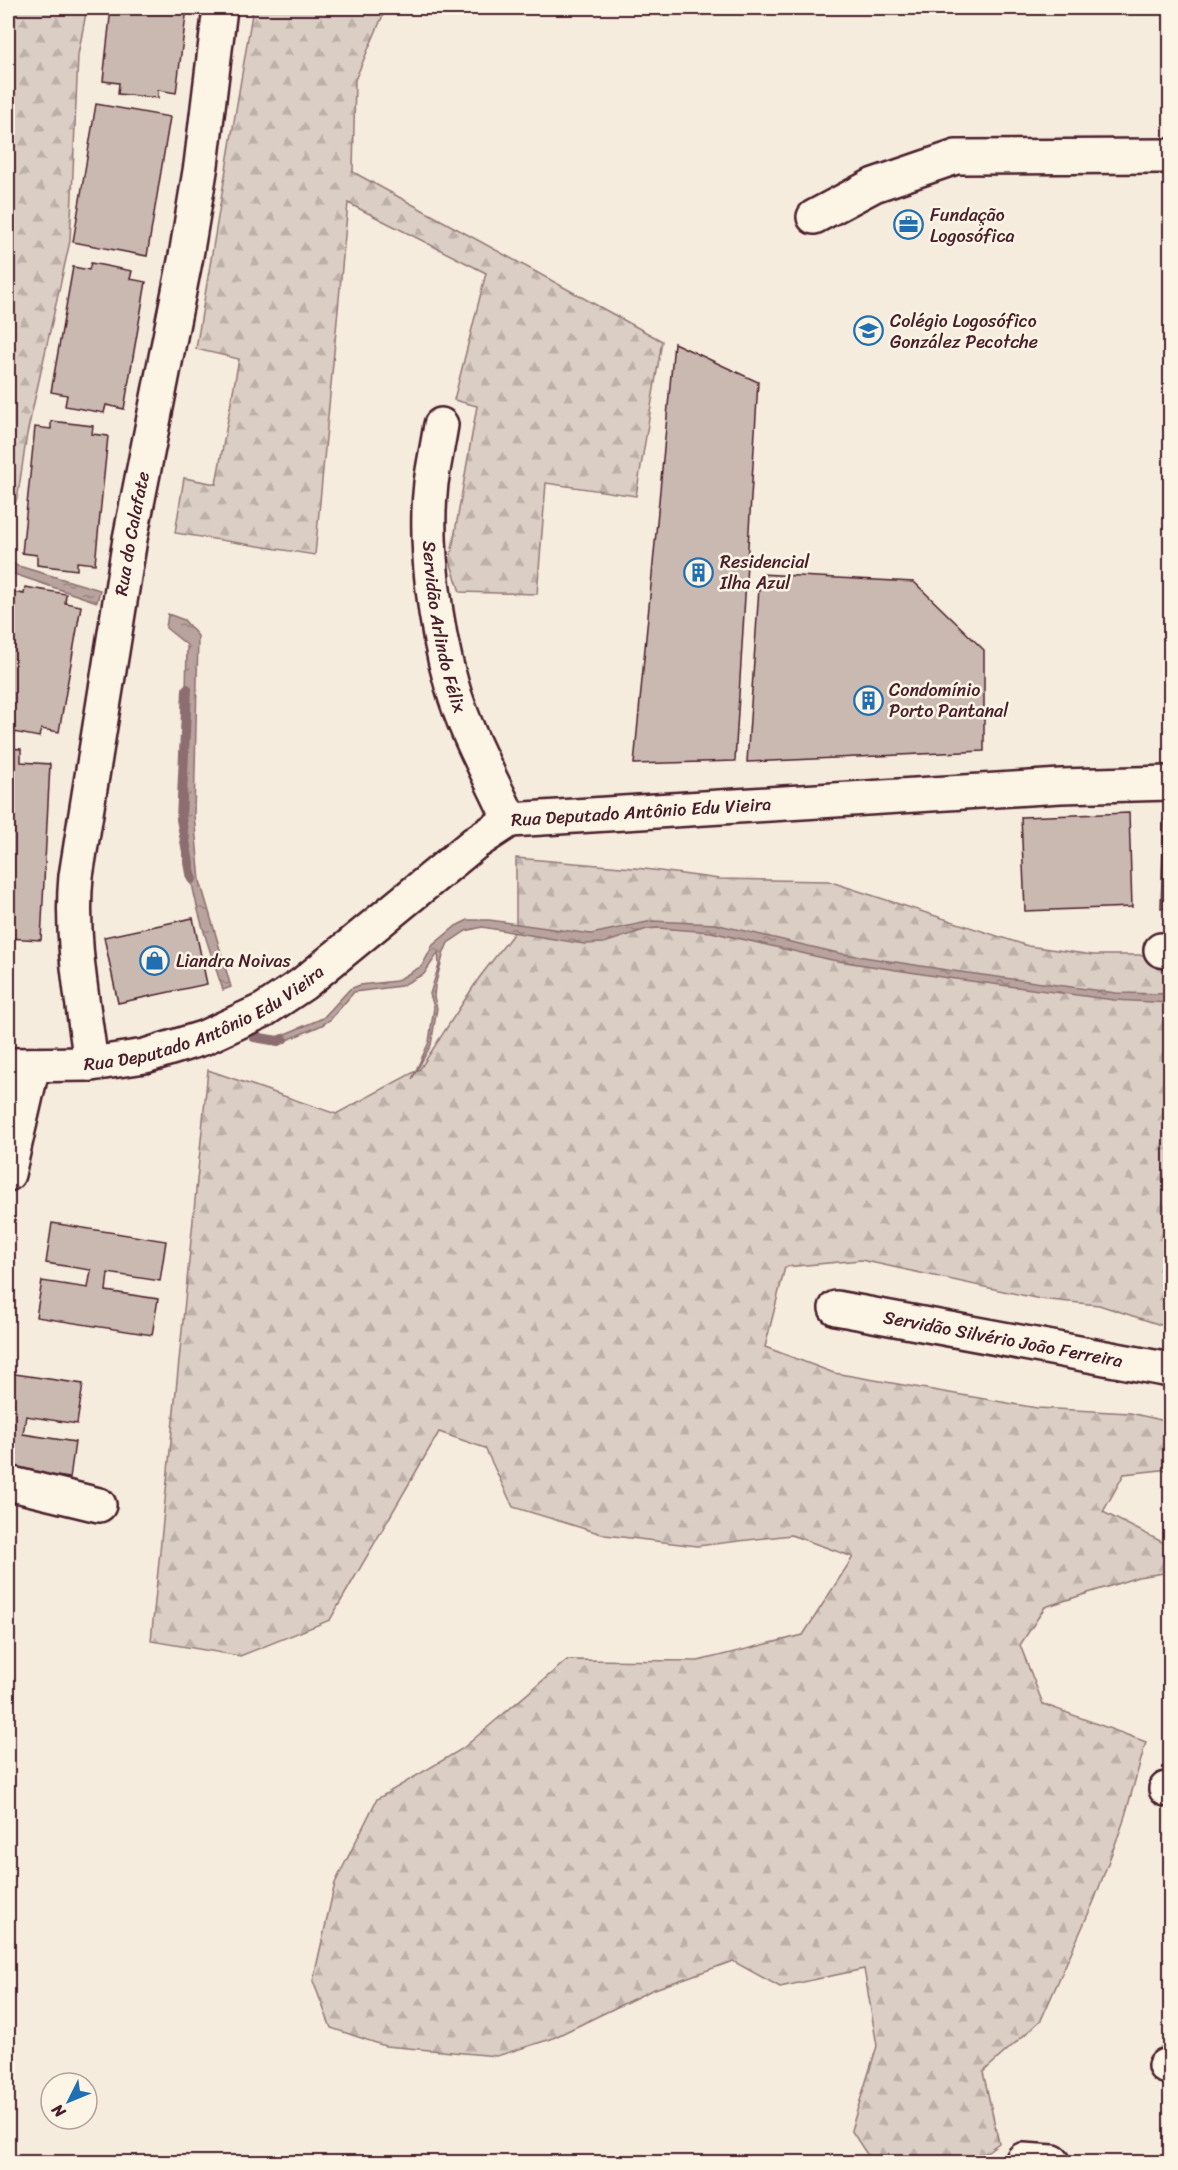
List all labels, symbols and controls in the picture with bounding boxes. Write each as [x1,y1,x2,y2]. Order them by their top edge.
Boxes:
place label: Fundação Logosófica [930,199,1014,252]
office icon: Fundação Logosófica [893,209,925,241]
place label: Colégio Logosófico González Pecotche [890,305,1038,358]
school or university icon: Colégio Logosófico González Pecotche [853,315,885,347]
street label: Rua do Calafate [105,469,159,598]
street label: Servidão Arlindo Félix [413,540,476,718]
place label: Residencial Ilha Azul [719,546,810,599]
building icon: Residencial Ilha Azul [683,556,715,588]
place label: Condomínio Porto Pantanal [889,674,1009,727]
building icon: Condomínio Porto Pantanal [852,684,884,716]
street label: Rua Deputado Antônio Edu Vieira [510,788,772,836]
shop icon: Liandra Noivas [139,945,171,977]
place label: Liandra Noivas [176,945,292,977]
street label: Rua Deputado Antônio Edu Vieira [84,957,332,1080]
street label: Servidão Silvério João Ferreira [881,1301,1126,1377]
north arrow [39,2071,99,2131]
text: N [43,2096,73,2126]

